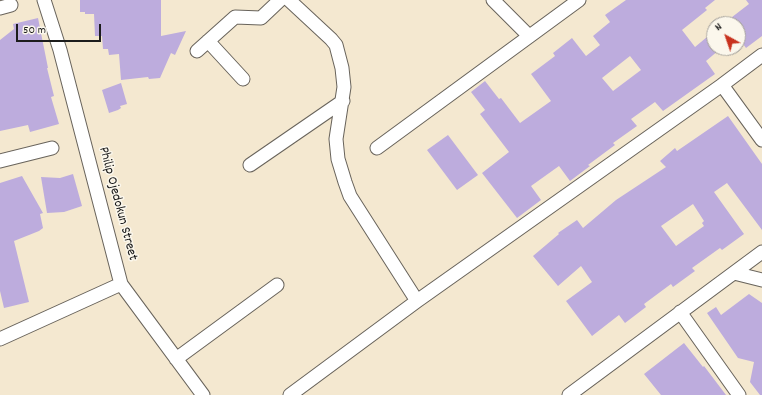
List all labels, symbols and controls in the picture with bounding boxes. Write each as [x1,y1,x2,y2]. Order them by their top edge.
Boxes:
scale bar [18,16,103,42]
north arrow [706,16,746,56]
text: N [712,20,726,35]
text: 50 m [23,22,46,39]
street label: Philip Ojedokun Street [94,145,140,263]

